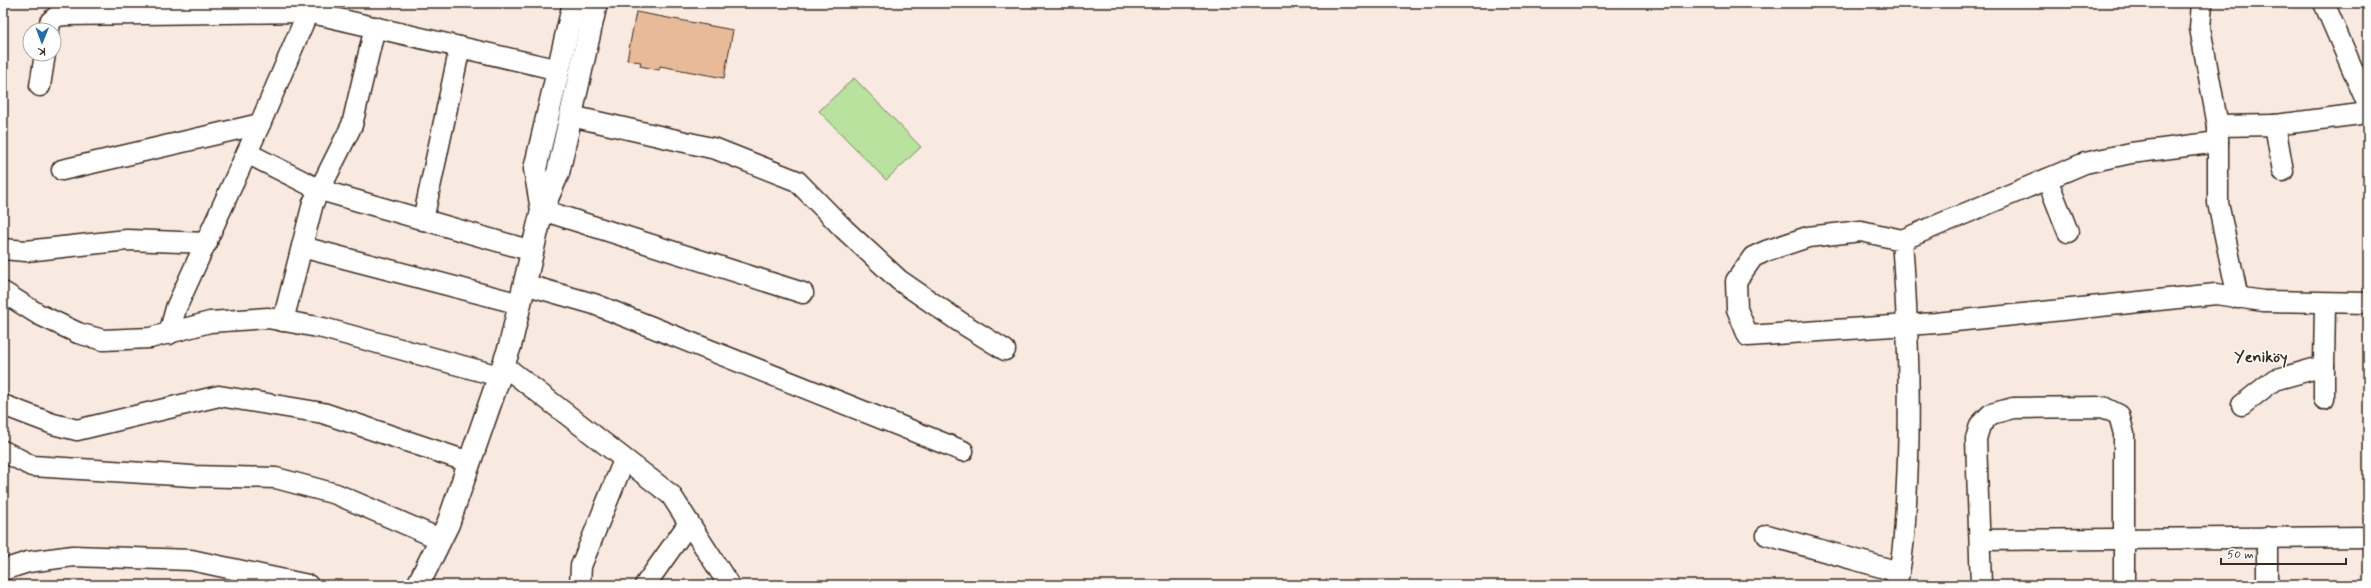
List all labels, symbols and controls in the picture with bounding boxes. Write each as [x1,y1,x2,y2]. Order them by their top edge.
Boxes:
north arrow [22,22,62,62]
text: K [38,44,46,58]
district label: Yeniköy [2234,347,2288,368]
scale bar [2221,540,2346,566]
text: 50 m [2227,547,2254,563]

